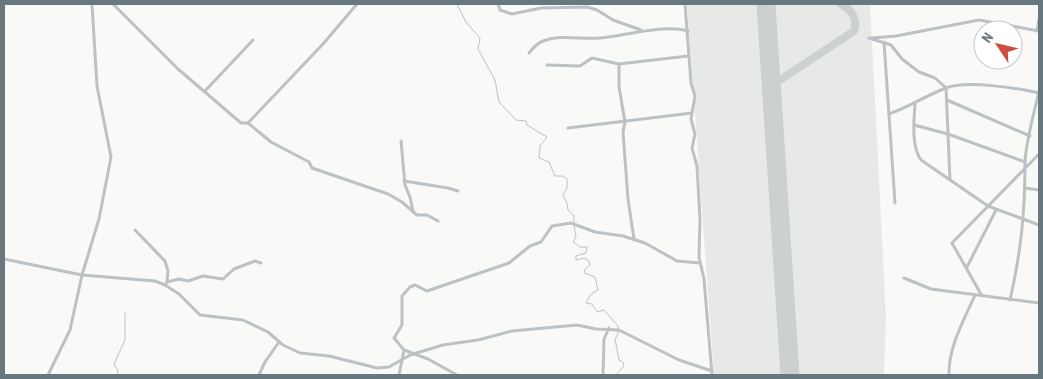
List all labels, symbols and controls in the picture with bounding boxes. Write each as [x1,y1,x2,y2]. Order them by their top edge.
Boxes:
north arrow [973,20,1023,70]
text: N [978,29,996,46]

